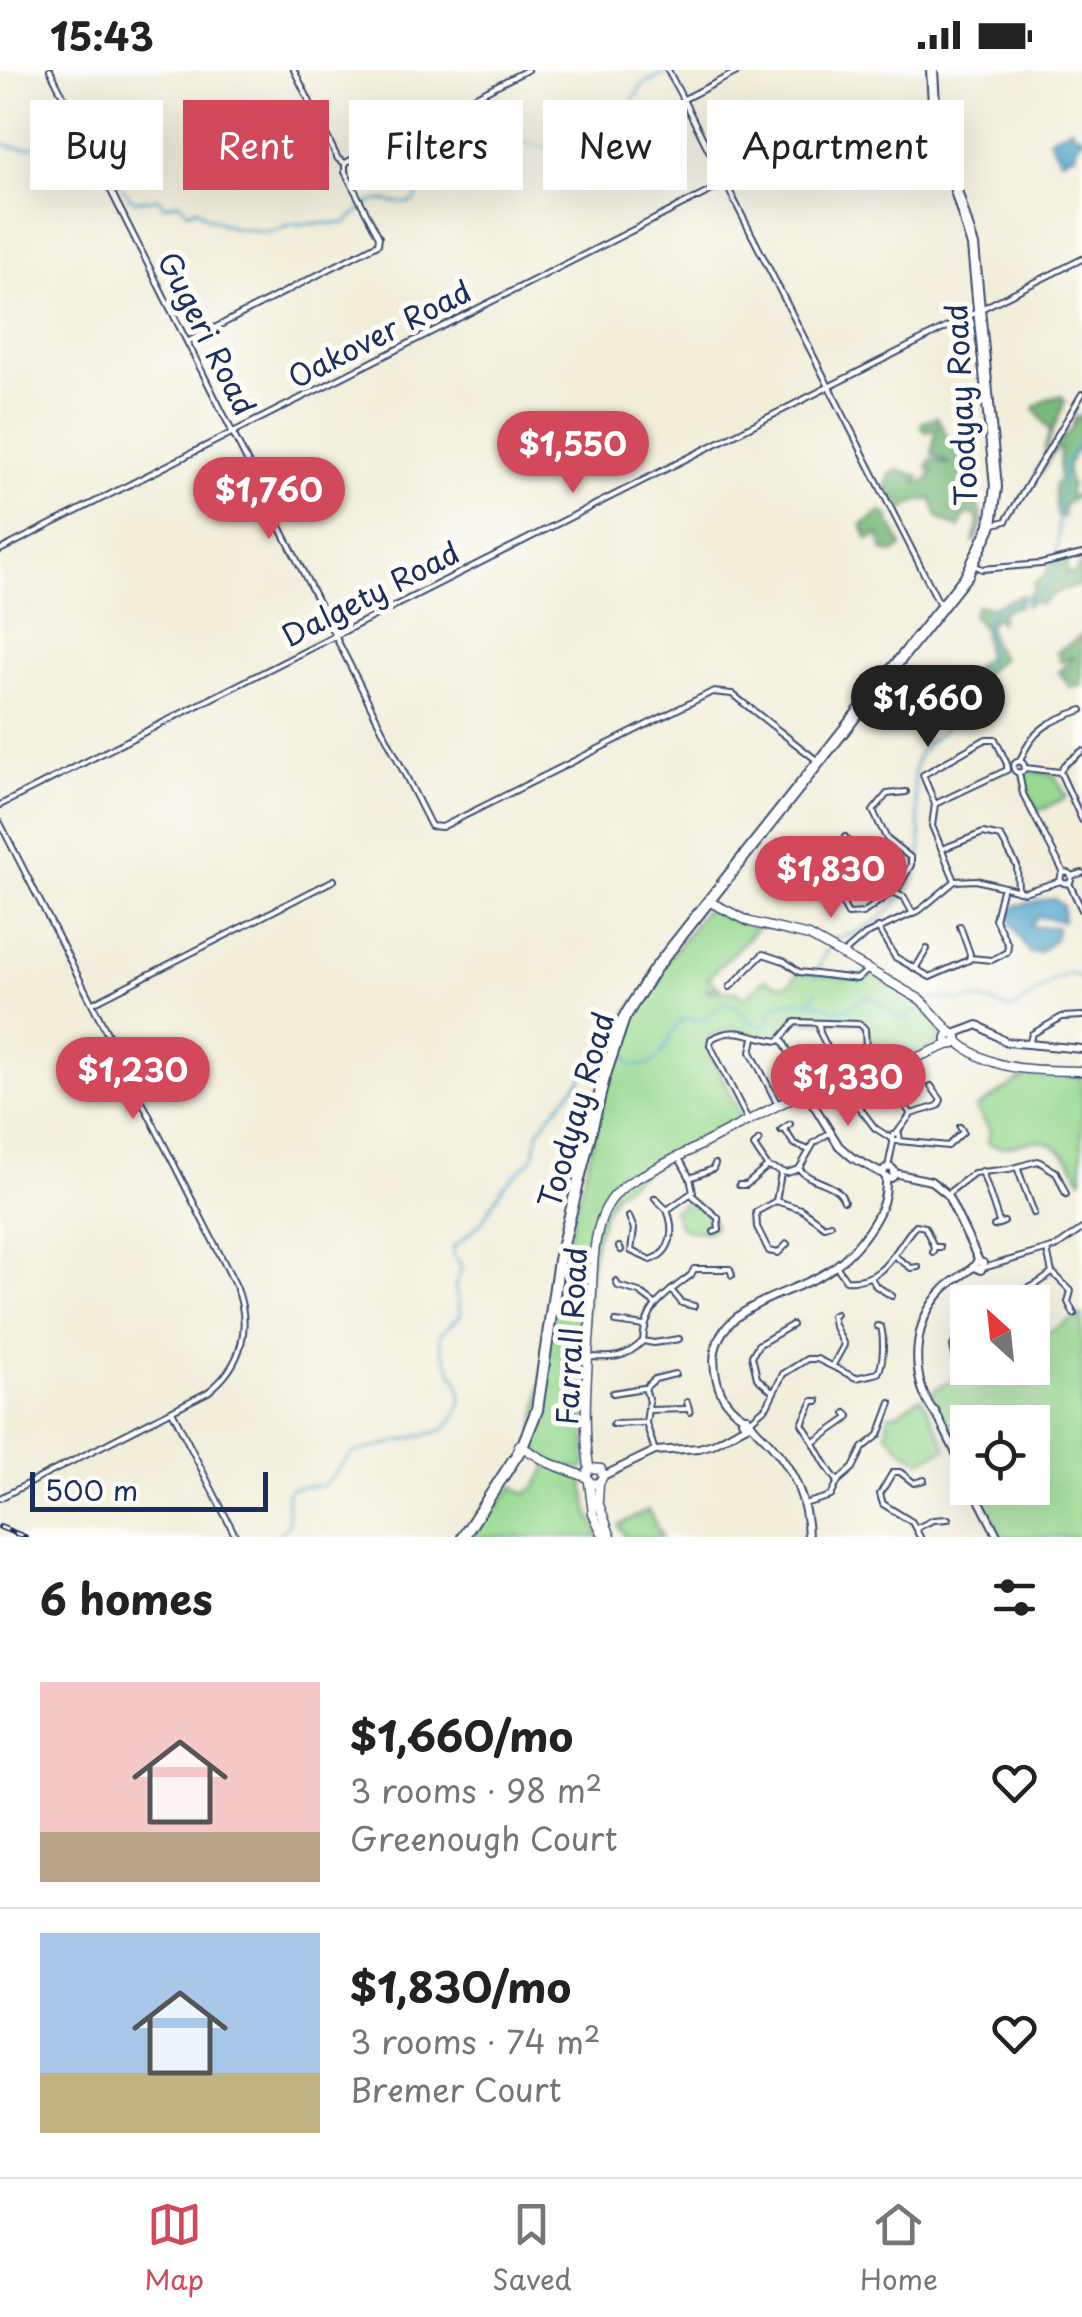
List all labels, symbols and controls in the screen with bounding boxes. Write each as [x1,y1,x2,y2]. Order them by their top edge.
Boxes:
text: 15:43 [50,7,154,64]
chip: Buy [30,100,163,190]
chip: Rent [183,100,329,190]
chip: Filters [349,100,523,190]
chip: New [543,100,687,190]
chip: Apartment [707,100,964,190]
street label: Gugeri Road [148,243,268,423]
street label: Oakover Road [280,267,478,399]
street label: Toodyay Road [932,303,988,507]
pin: $1,550 [492,411,654,496]
text: $1,550 [519,419,627,467]
pin: $1,760 [188,457,350,542]
text: $1,760 [215,465,323,513]
street label: Dalgety Road [273,529,467,657]
pin: $1,660 [847,665,1009,750]
text: $1,660 [873,673,983,721]
pin: $1,830 [750,836,912,921]
text: $1,830 [777,844,885,892]
street label: Toodyay Road [526,1007,624,1213]
pin: $1,230 [52,1037,214,1122]
pin: $1,330 [767,1044,929,1129]
text: $1,230 [78,1045,188,1093]
text: $1,330 [793,1052,903,1100]
street label: Farrall Road [543,1246,597,1426]
north arrow [950,1285,1050,1385]
map controls [950,1285,1050,1505]
button: locate [950,1405,1050,1505]
scale bar [30,1467,268,1512]
text: 500 m [45,1468,138,1511]
text: 6 homes [40,1566,213,1629]
icon: filters [987,1570,1042,1625]
text: $1,660/mo [350,1703,573,1766]
icon: home [120,1722,240,1842]
icon: heart [987,1755,1042,1810]
text: 3 rooms · 98 m² [350,1766,602,1814]
text: Greenough Court [350,1814,617,1862]
text: $1,830/mo [350,1954,571,2017]
icon: home [120,1973,240,2093]
icon: heart [987,2006,1042,2061]
text: 3 rooms · 74 m² [350,2017,600,2065]
text: Bremer Court [350,2065,562,2113]
tab: Map [144,2197,204,2300]
tab: Saved [492,2197,572,2300]
tab: Home [860,2197,938,2300]

